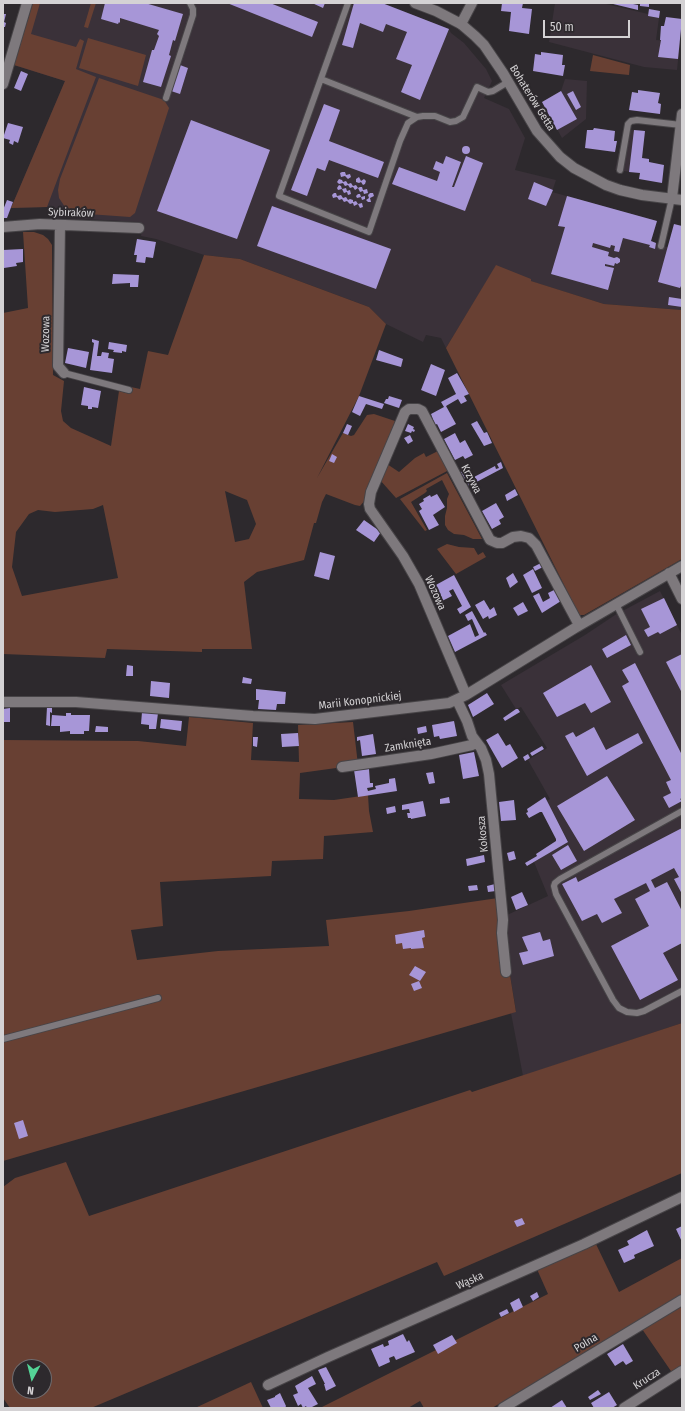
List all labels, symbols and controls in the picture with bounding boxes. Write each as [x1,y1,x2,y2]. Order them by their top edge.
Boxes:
scale bar [545,12,632,38]
text: 50 m [550,20,574,34]
street label: Bohaterów Getta [506,63,558,133]
street label: Sybiraków [48,206,94,220]
street label: Wozowa [39,316,53,352]
street label: Krzywa [458,462,484,496]
street label: Wozowa [422,574,448,612]
street label: Marii Konopnickiej [318,689,402,713]
street label: Zamknięta [384,735,432,755]
street label: Kokosza [475,815,491,853]
street label: Wąska [454,1269,486,1293]
street label: Polna [572,1331,600,1355]
north arrow [12,1359,52,1399]
street label: Krucza [631,1365,663,1393]
text: N [27,1384,35,1397]

